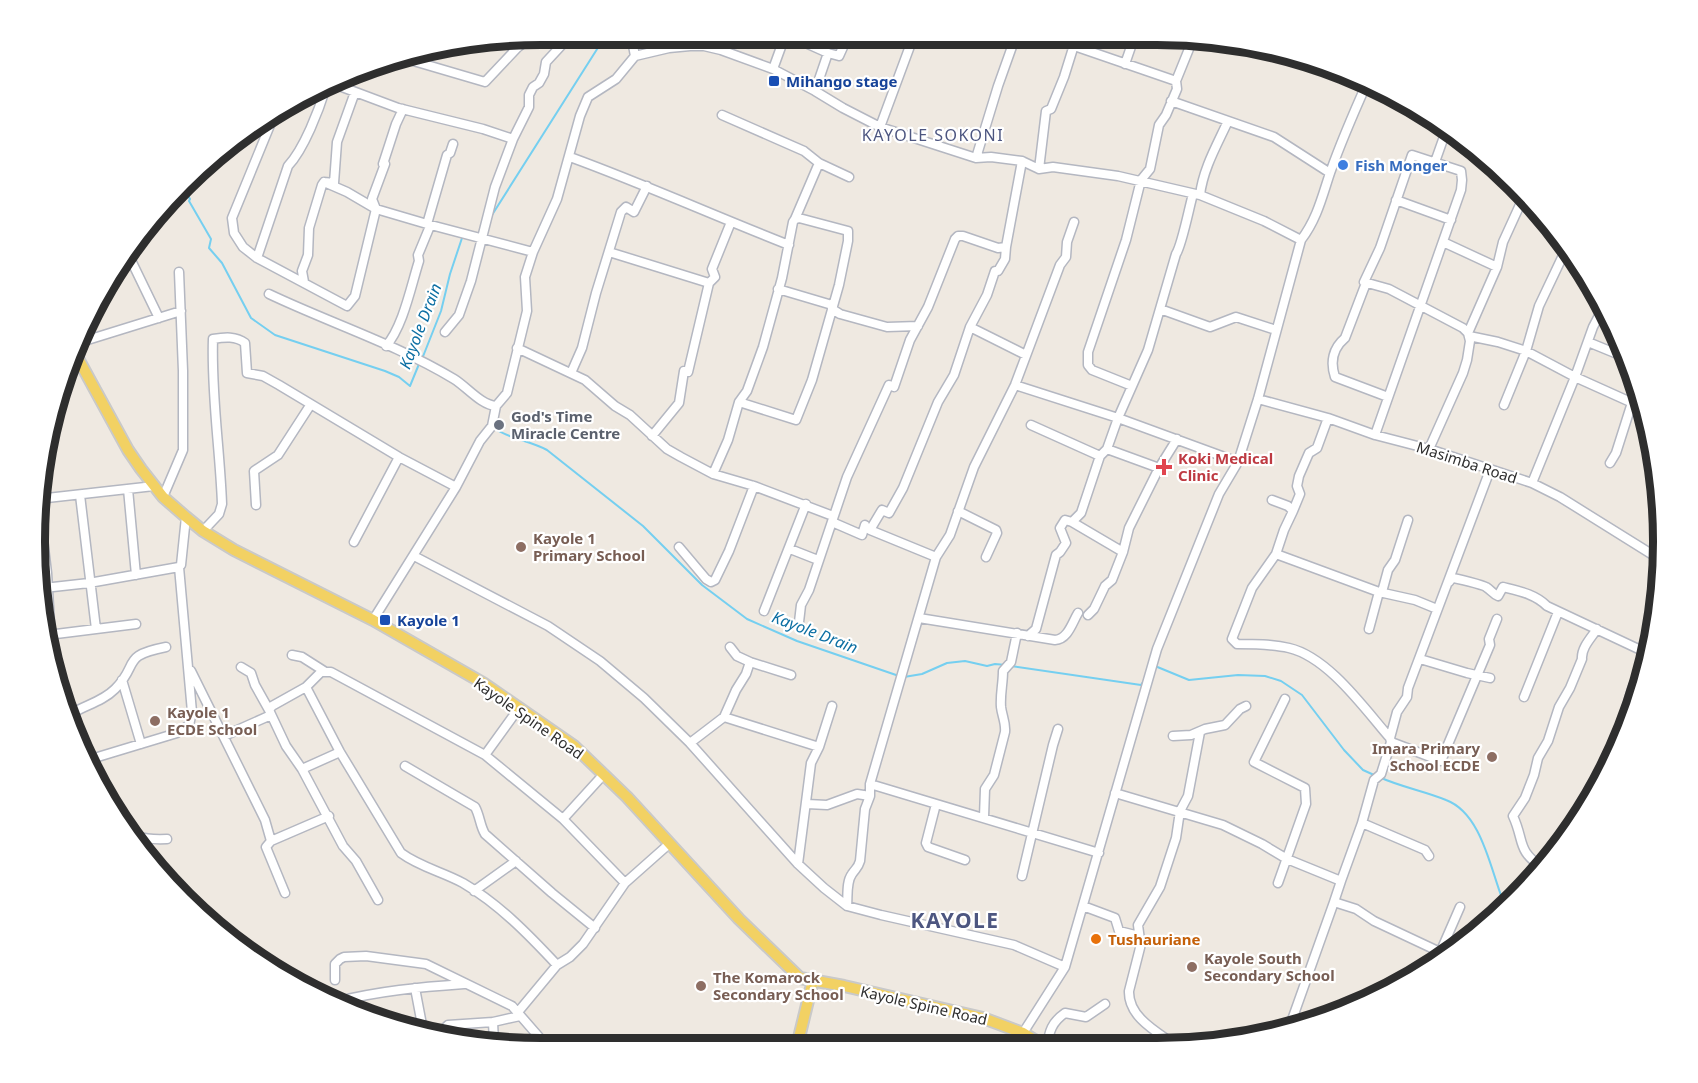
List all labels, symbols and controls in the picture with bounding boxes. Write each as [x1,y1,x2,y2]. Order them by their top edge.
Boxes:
place label: Mihango stage [786,71,897,91]
marker: Mihango stage [767,74,781,88]
district label: KAYOLE SOKONI [862,124,1004,146]
place label: Fish Monger [1355,155,1448,175]
marker: Fish Monger [1336,158,1350,172]
water label: Kayole Drain [394,280,446,372]
place label: God's Time Miracle Centre [511,406,620,443]
marker: God's Time Miracle Centre [492,418,506,432]
street label: Masimba Road [1414,436,1520,488]
place label: Koki Medical Clinic [1178,448,1273,485]
marker: Koki Medical Clinic [1155,458,1173,476]
place label: Kayole 1 Primary School [533,528,645,565]
marker: Kayole 1 Primary School [514,540,528,554]
water label: Kayole Drain [769,606,861,658]
place label: Kayole 1 [397,610,460,630]
marker: Kayole 1 [378,613,392,627]
street label: Kayole Spine Road [470,673,588,763]
place label: Kayole 1 ECDE School [167,702,257,739]
marker: Kayole 1 ECDE School [148,714,162,728]
place label: Imara Primary School ECDE [1372,738,1480,775]
marker: Imara Primary School ECDE [1485,750,1499,764]
district label: KAYOLE [910,906,1000,934]
place label: Tushauriane [1108,929,1201,949]
marker: Tushauriane [1089,932,1103,946]
place label: Kayole South Secondary School [1204,948,1335,985]
marker: Kayole South Secondary School [1185,960,1199,974]
place label: The Komarock Secondary School [713,967,844,1004]
marker: The Komarock Secondary School [694,979,708,993]
street label: Kayole Spine Road [859,981,989,1029]

